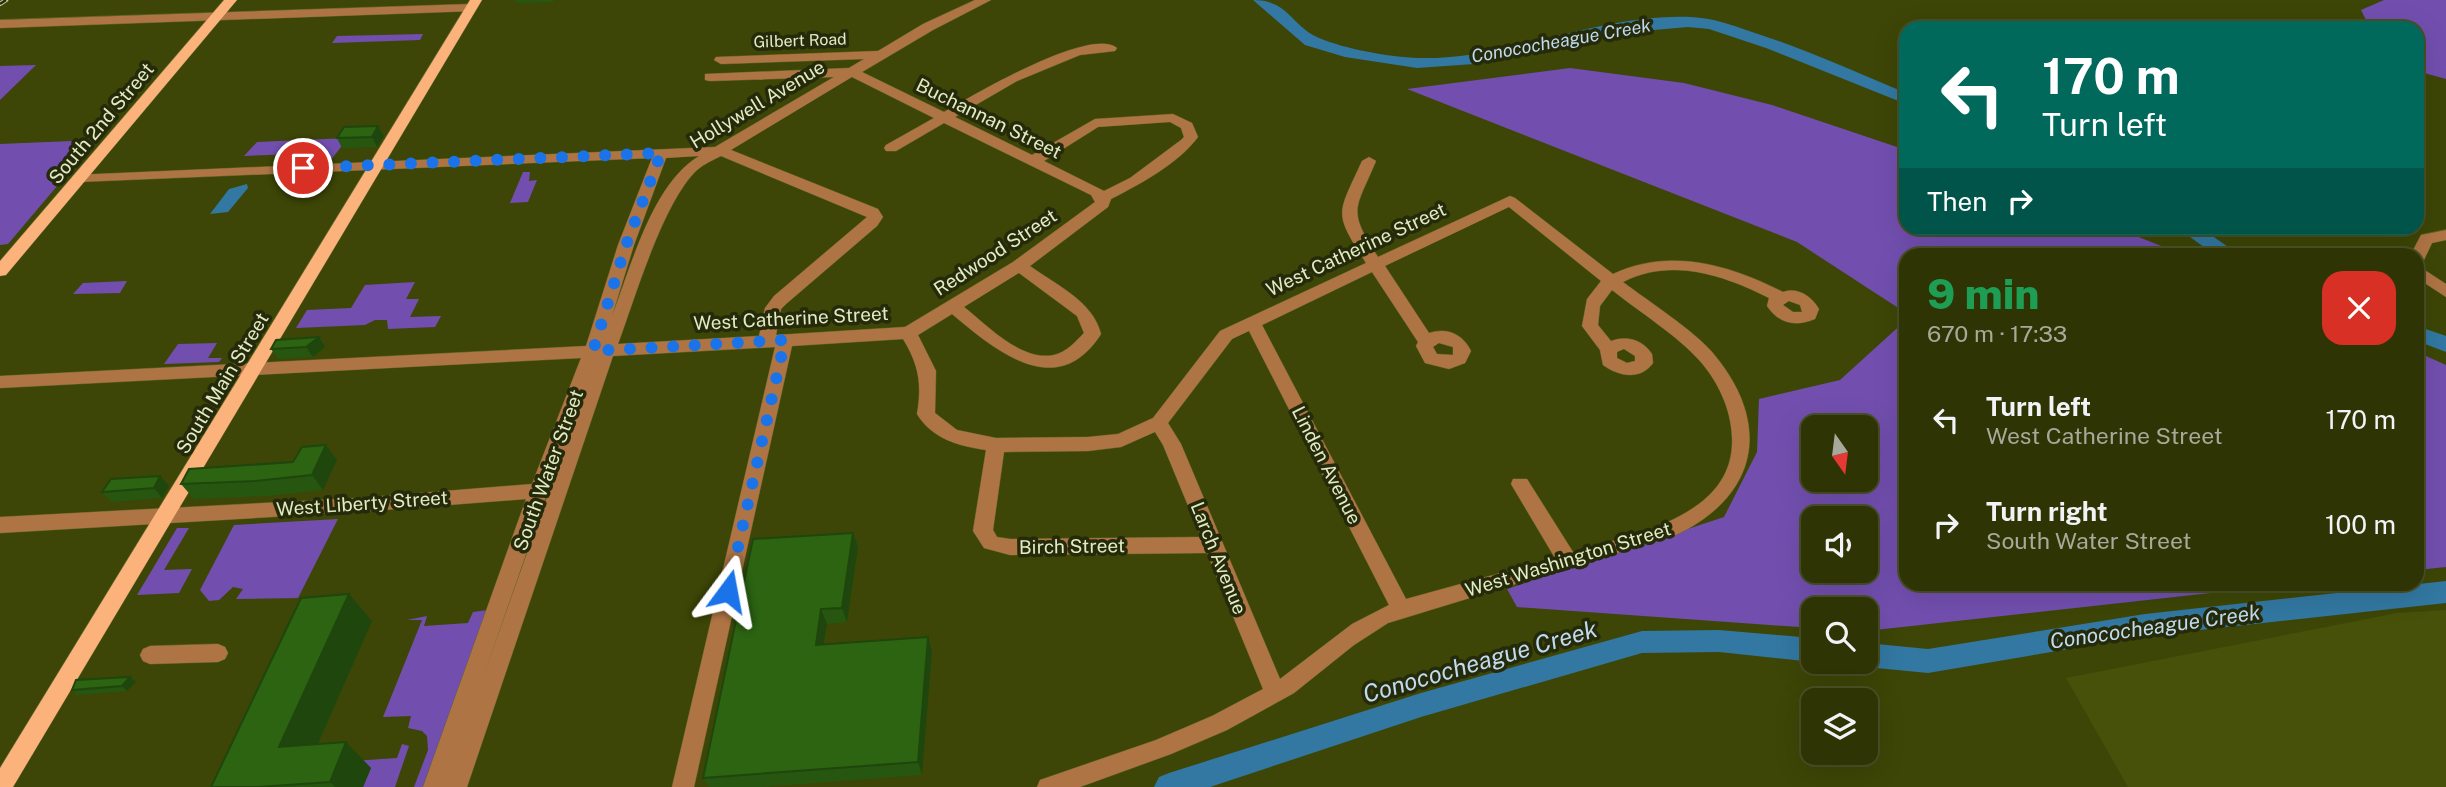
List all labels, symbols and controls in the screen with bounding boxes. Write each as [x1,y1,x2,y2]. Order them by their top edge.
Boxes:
water label: Conococheague Creek [1470,14,1653,67]
street label: Gilbert Road [753,29,847,52]
text: 170 m [2042,47,2180,105]
icon: left [1927,49,2018,140]
street label: Hollywell Avenue [686,55,828,153]
street label: South 2nd Street [44,58,158,188]
street label: Buchannan Street [913,73,1065,163]
text: Turn left [2042,106,2167,143]
pin [273,138,333,198]
icon: arrive [284,149,322,187]
icon: right [2001,182,2039,220]
text: Then [1927,186,1987,217]
street label: West Catherine Street [1263,198,1449,300]
street label: Redwood Street [929,204,1061,300]
text: 9 min [1927,269,2040,318]
button: close [2322,271,2396,345]
street label: West Catherine Street [693,302,889,334]
street label: South Main Street [171,309,273,457]
text: 670 m · 17:33 [1927,320,2067,347]
street label: South Water Street [509,386,587,554]
text: Turn left [1986,391,2091,422]
icon: left [1927,401,1965,439]
street label: Linden Avenue [1288,402,1366,528]
text: 170 m [2326,404,2396,435]
north arrow [1801,415,1878,492]
map controls [1801,415,1878,765]
text: West Catherine Street [1986,422,2223,449]
street label: West Liberty Street [275,486,449,520]
text: Turn right [1986,496,2108,527]
street label: Larch Avenue [1186,498,1252,618]
button: sound [1801,506,1878,583]
icon: right [1927,506,1965,544]
text: 100 m [2325,509,2396,540]
street label: West Washington Street [1463,517,1673,601]
text: South Water Street [1986,527,2192,554]
street label: Birch Street [1019,534,1125,558]
position arrow [691,554,765,628]
button: search [1801,597,1878,674]
water label: Conococheague Creek [2048,599,2262,654]
water label: Conococheague Creek [1359,614,1600,708]
button: layers [1801,688,1878,765]

